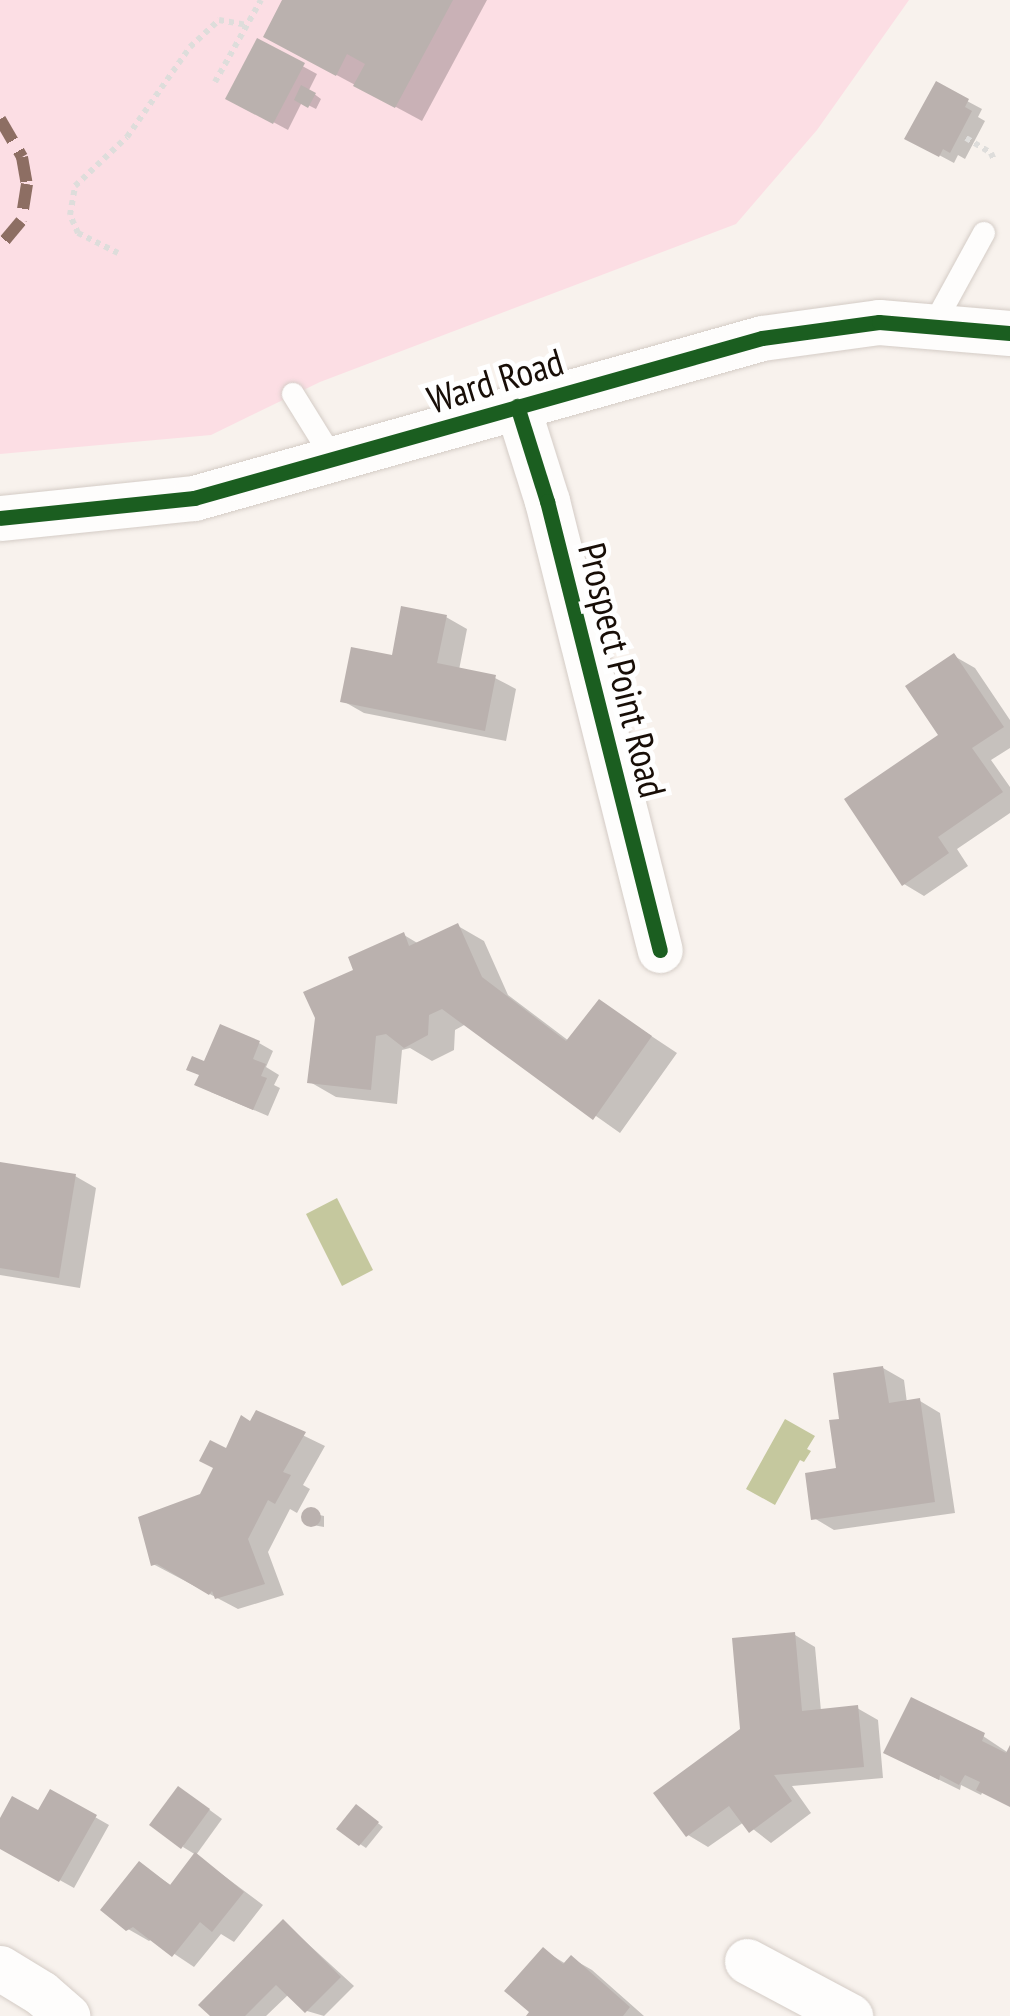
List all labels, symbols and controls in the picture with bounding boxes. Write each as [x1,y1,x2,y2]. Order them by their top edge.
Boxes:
street label: Ward Road [422,338,568,422]
street label: Prospect Point Road [569,538,677,802]

